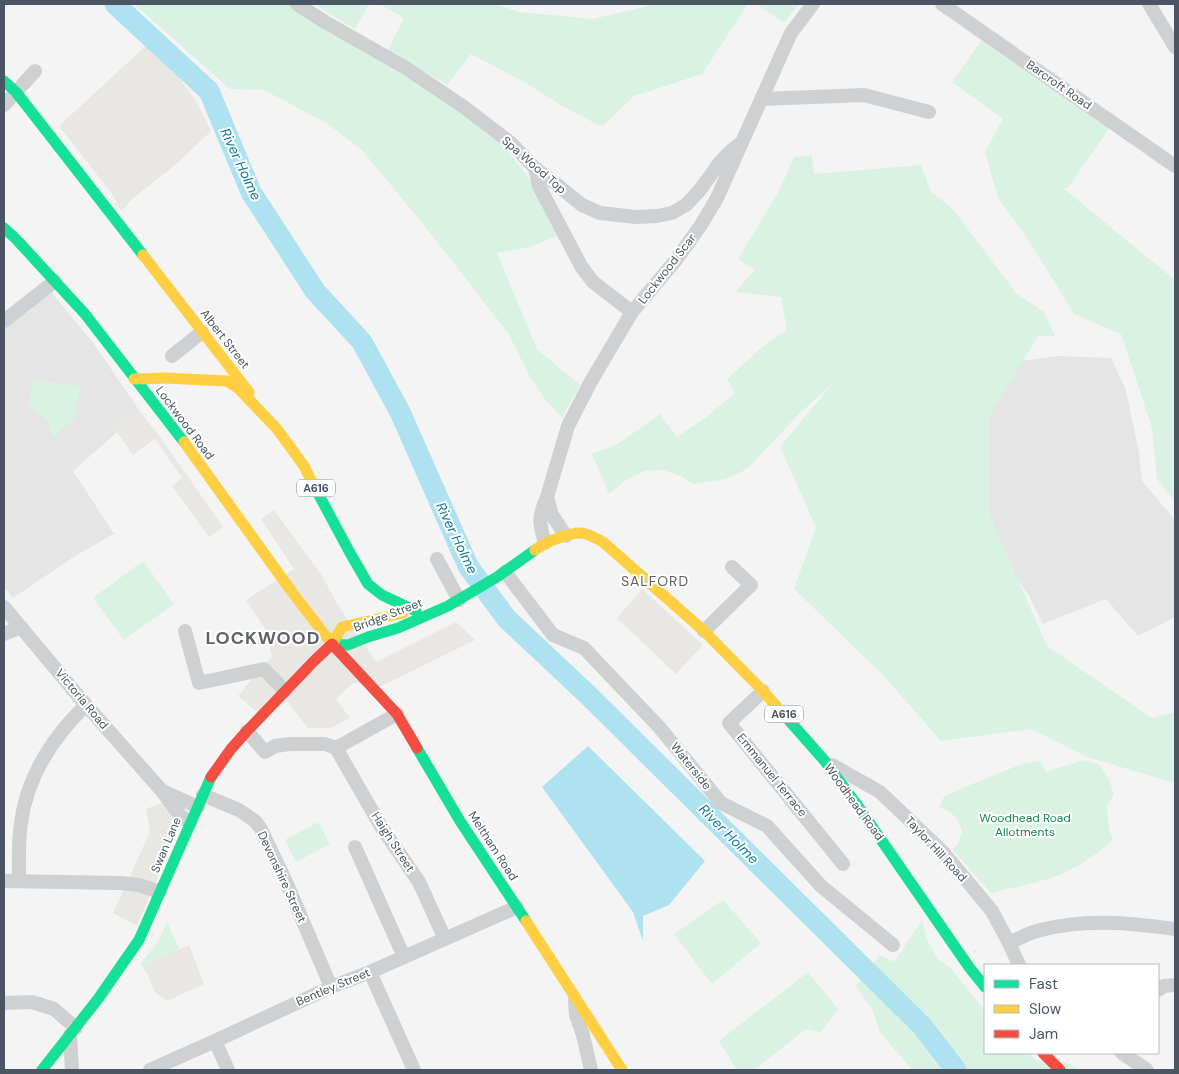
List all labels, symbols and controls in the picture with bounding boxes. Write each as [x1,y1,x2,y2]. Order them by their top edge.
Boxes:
street label: Barcroft Road [1023,57,1095,113]
water label: River Holme [216,125,266,203]
street label: Spa Wood Top [498,133,570,197]
street label: Lockwood Scar [635,230,700,307]
street label: Albert Street [197,306,253,372]
street label: Lockwood Road [152,383,218,463]
road number: A616 [297,479,335,496]
water label: River Holme [432,499,482,577]
district label: SALFORD [621,572,689,590]
street label: Bridge Street [351,594,425,635]
district label: LOCKWOOD [206,626,320,650]
street label: Victoria Road [52,665,112,733]
road number: A616 [765,706,803,722]
street label: Emmanuel Terrace [733,730,811,820]
street label: Waterside [667,739,715,793]
street label: Woodhead Road [821,760,887,844]
water label: River Holme [695,800,763,868]
street label: Meltham Road [465,808,521,884]
street label: Haigh Street [368,809,418,875]
park label: Woodhead Road Allotments [979,810,1071,840]
street label: Taylor Hill Road [902,813,970,885]
street label: Swan Lane [147,815,185,875]
street label: Devonshire Street [254,829,310,925]
street label: Bentley Street [294,964,373,1010]
legend [984,964,1159,1054]
text: Fast [1029,974,1058,994]
text: Slow [1029,999,1062,1019]
text: Jam [1029,1024,1058,1044]

